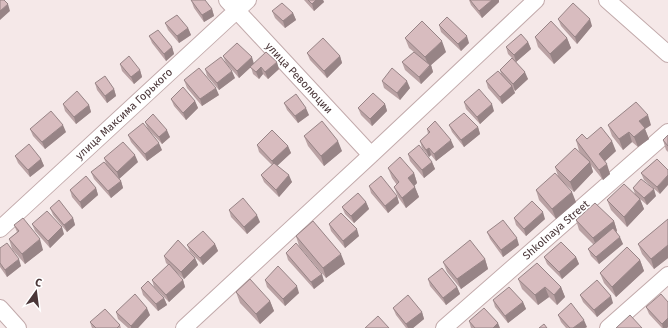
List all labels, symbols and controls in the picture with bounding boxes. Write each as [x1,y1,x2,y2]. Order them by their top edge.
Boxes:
street label: улица Революции [263,40,335,116]
street label: улица Максима Горького [73,66,175,162]
street label: Shkolnaya Street [520,198,592,262]
north arrow [16,272,56,312]
text: С [34,276,44,290]

